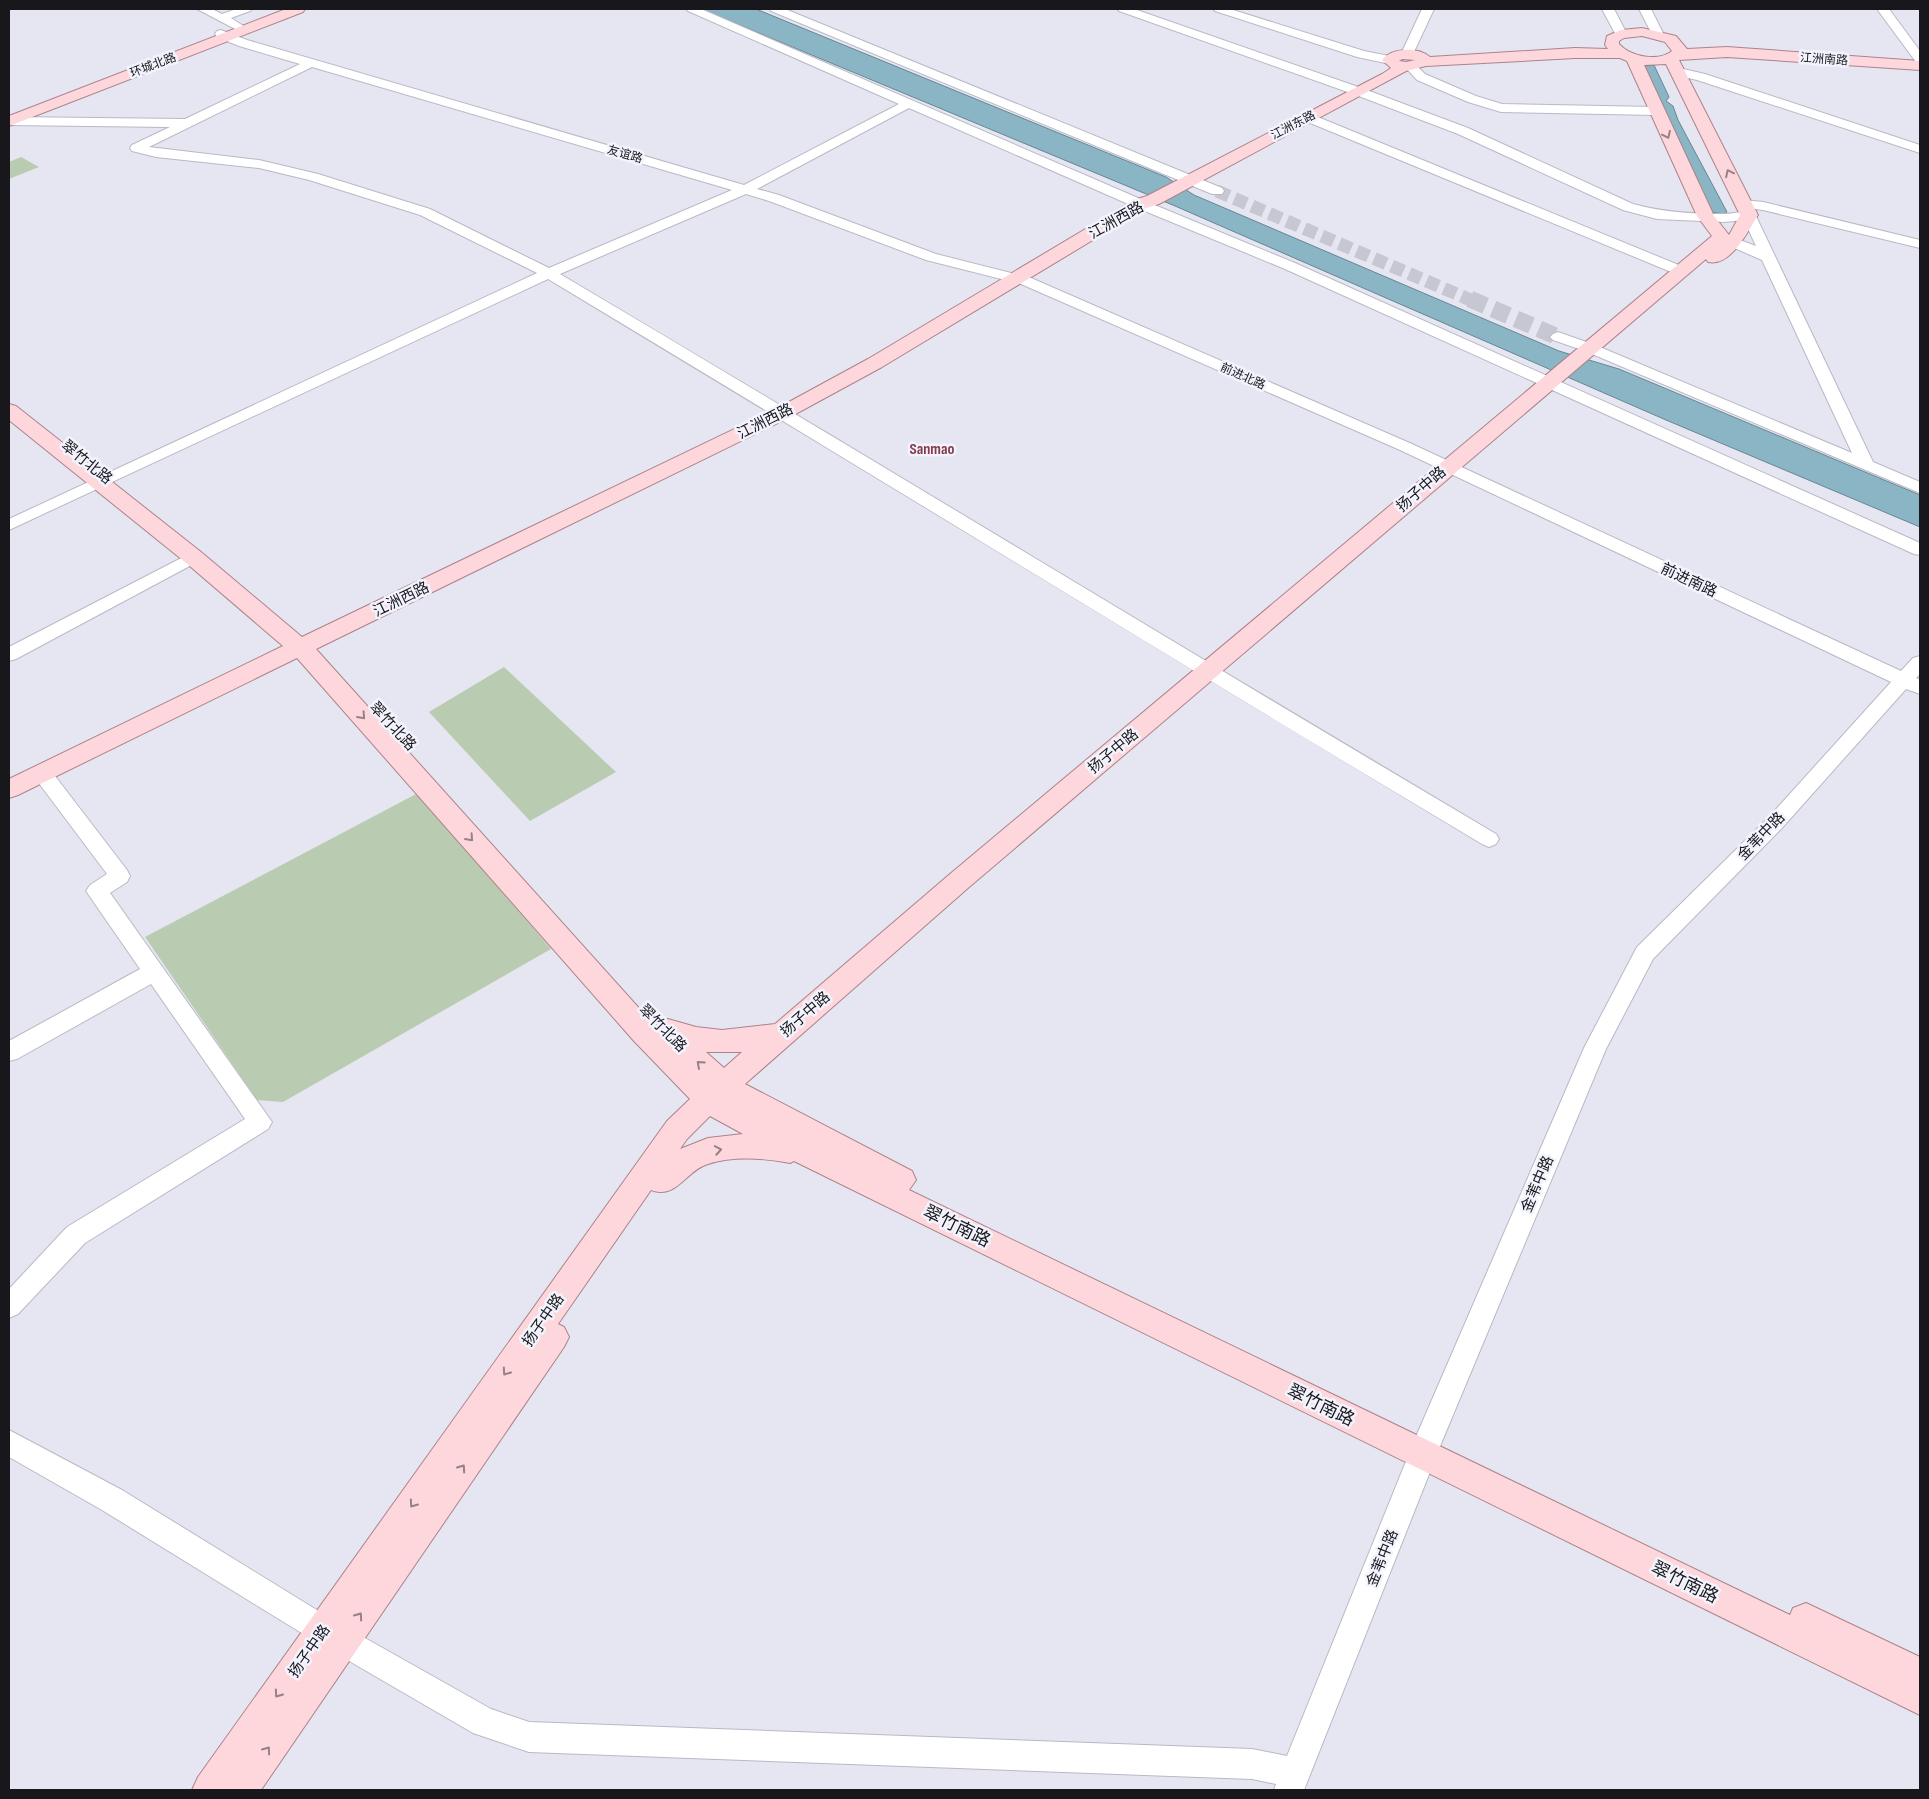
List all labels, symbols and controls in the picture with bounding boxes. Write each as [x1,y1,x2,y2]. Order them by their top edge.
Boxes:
street label: 环城北路 [128,50,178,81]
street label: 江洲南路 [1799,50,1848,69]
street label: 江洲东路 [1268,108,1318,143]
one-way arrow [1661,129,1671,138]
street label: 友谊路 [605,142,644,167]
one-way arrow [1725,170,1735,179]
street label: 江洲西路 [1085,198,1147,243]
street label: 前进北路 [1218,360,1268,393]
street label: 江洲西路 [734,399,796,444]
street label: 翠竹北路 [57,436,116,489]
district label: Sanmao [909,440,955,459]
street label: 扬子中路 [1392,463,1450,516]
street label: 前进南路 [1658,559,1720,602]
street label: 江洲西路 [370,578,432,621]
street label: 翠竹北路 [365,698,420,755]
one-way arrow [356,711,365,720]
street label: 扬子中路 [1084,725,1142,778]
street label: 金苇中路 [1734,808,1789,865]
one-way arrow [464,832,473,841]
street label: 扬子中路 [776,988,834,1041]
street label: 翠竹北路 [635,1000,691,1056]
one-way arrow [697,1061,706,1070]
one-way arrow [714,1146,723,1156]
street label: 金苇中路 [1517,1153,1558,1216]
street label: 翠竹南路 [920,1201,994,1252]
street label: 扬子中路 [518,1290,568,1350]
one-way arrow [503,1366,512,1375]
street label: 翠竹南路 [1284,1380,1358,1431]
one-way arrow [456,1465,465,1474]
one-way arrow [410,1498,418,1507]
street label: 金苇中路 [1362,1527,1403,1590]
street label: 翠竹南路 [1648,1557,1722,1608]
one-way arrow [353,1613,362,1622]
street label: 扬子中路 [284,1621,334,1681]
one-way arrow [275,1688,284,1698]
one-way arrow [261,1746,270,1756]

